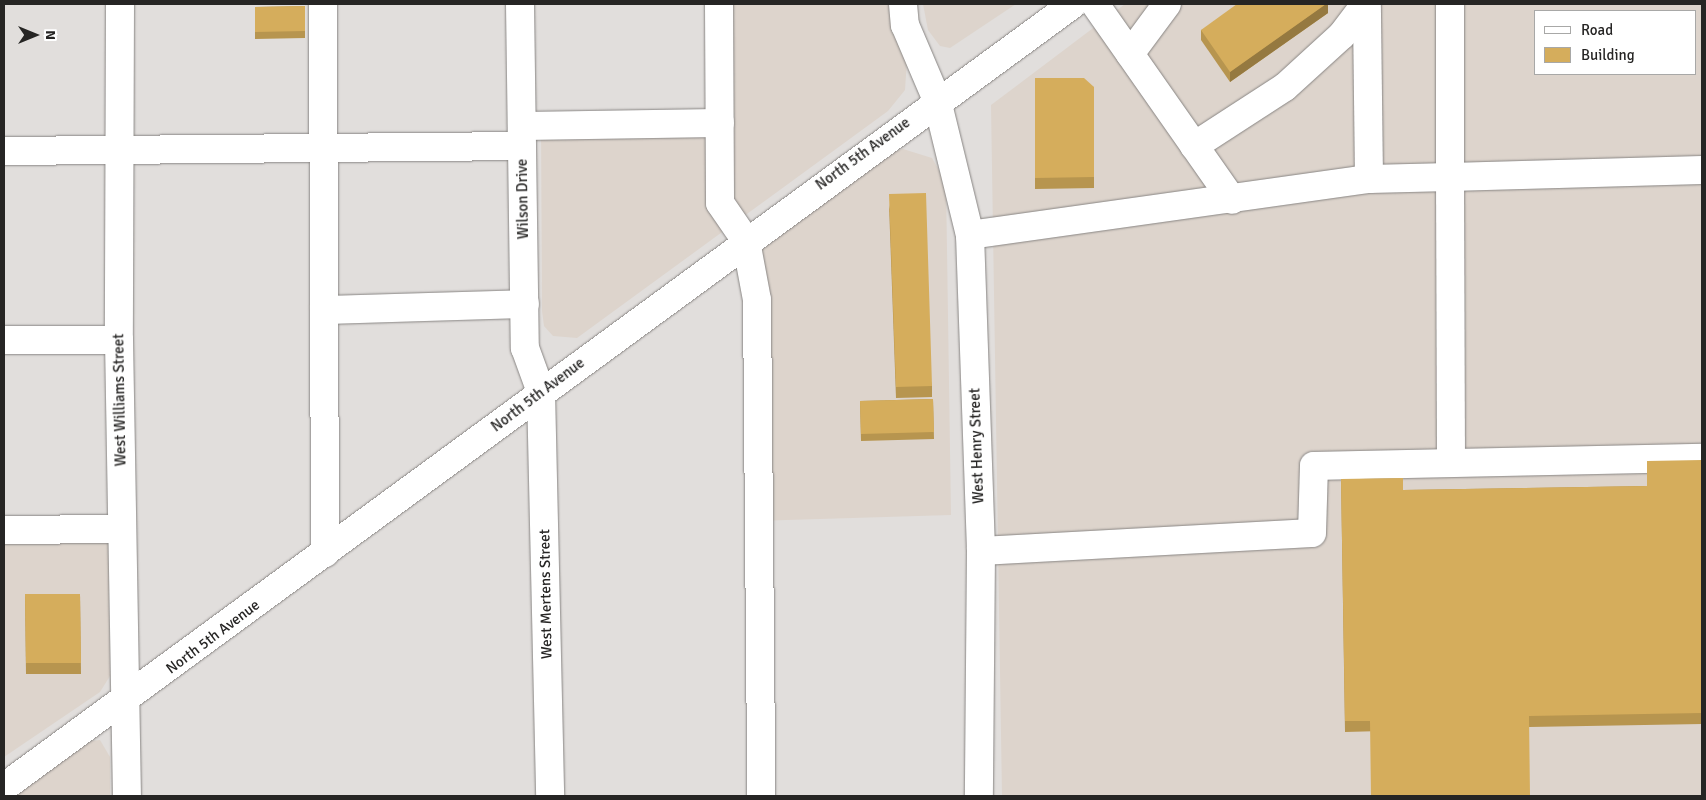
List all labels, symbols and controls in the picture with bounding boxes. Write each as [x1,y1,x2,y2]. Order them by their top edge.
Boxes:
north arrow [10,10,60,60]
legend [1534,10,1696,75]
text: Road [1581,21,1613,39]
text: N [42,30,59,40]
text: Building [1581,46,1635,64]
street label: North 5th Avenue [812,114,914,194]
street label: Wilson Drive [513,159,533,239]
street label: West Williams Street [110,333,130,467]
street label: North 5th Avenue [488,354,588,436]
street label: West Henry Street [966,388,988,504]
street label: West Mertens Street [536,529,556,659]
street label: North 5th Avenue [163,596,263,678]

